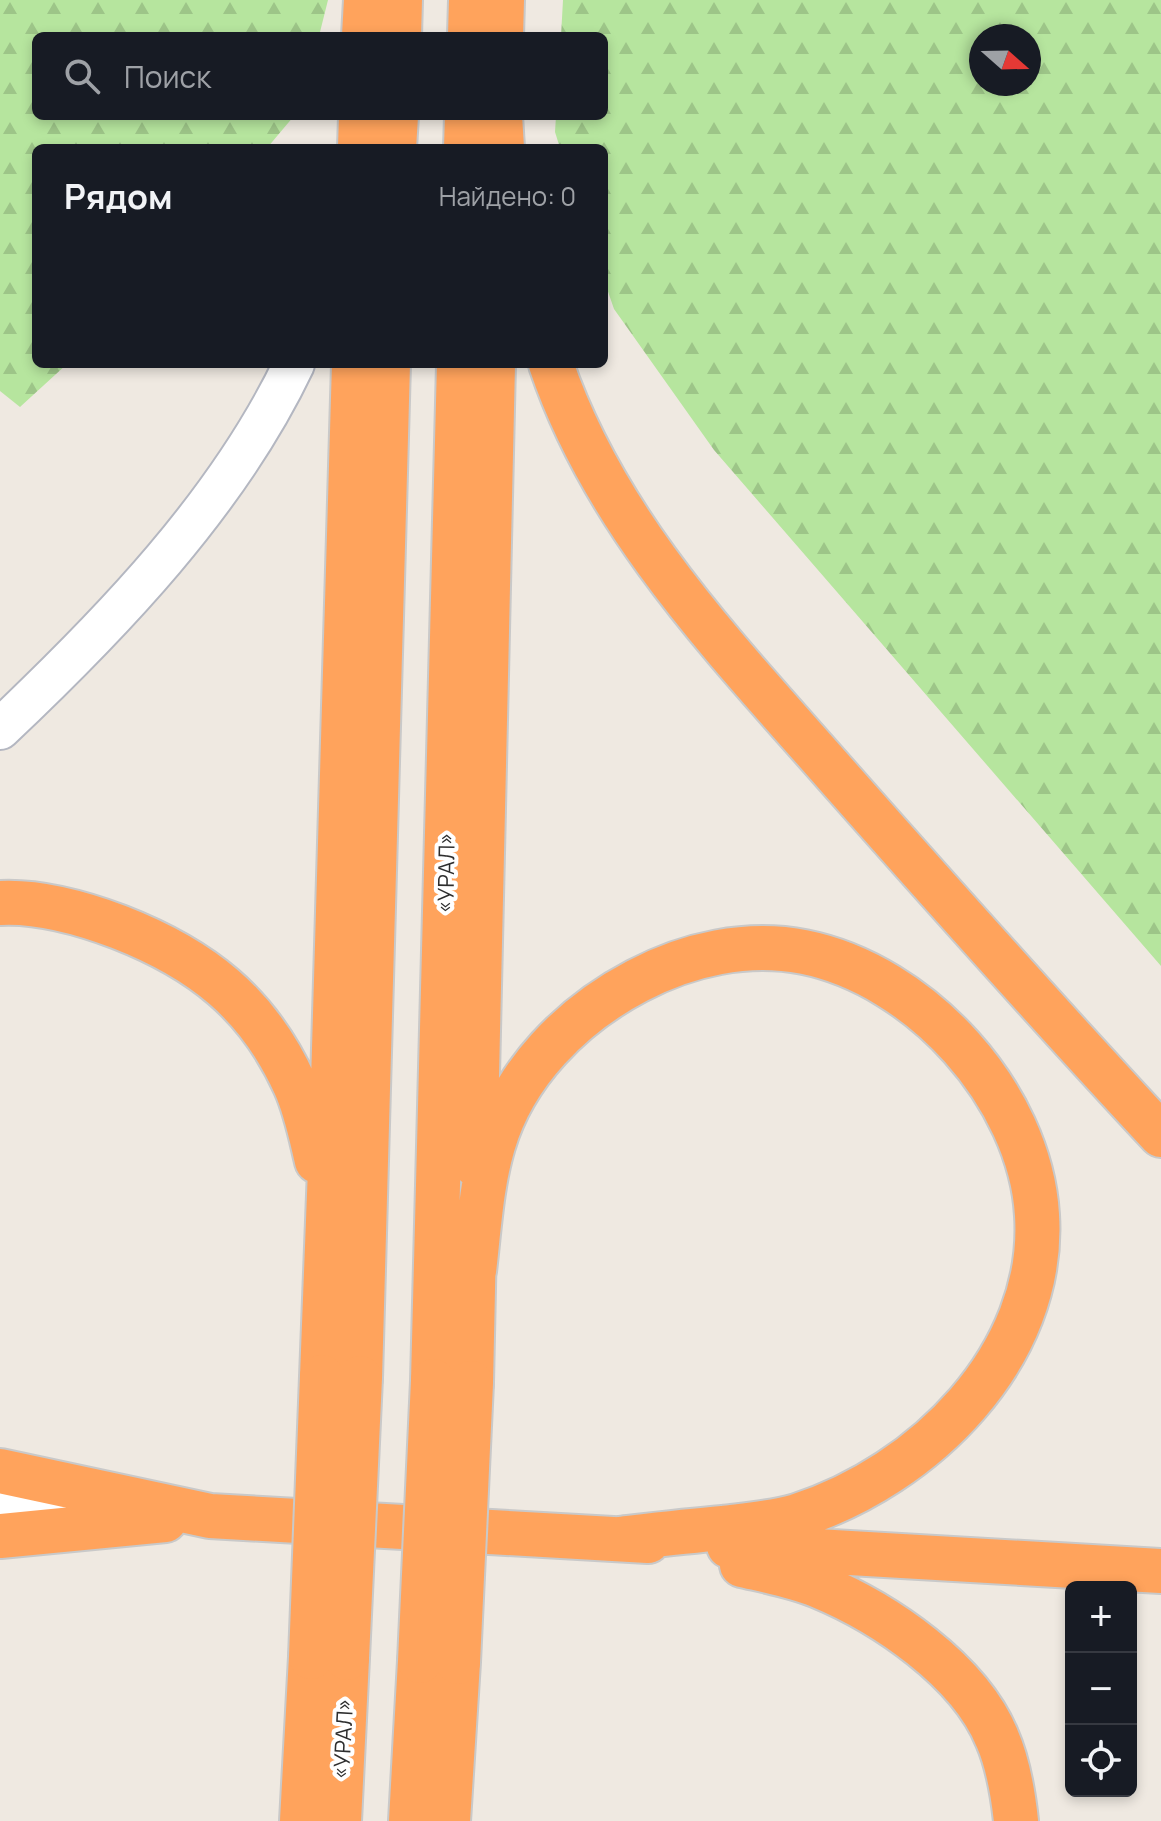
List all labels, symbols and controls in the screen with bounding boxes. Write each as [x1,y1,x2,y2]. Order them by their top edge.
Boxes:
north arrow [969,24,1041,96]
search box [32,32,608,120]
icon: search [60,54,104,98]
text: Поиск [124,56,211,97]
text: Рядом [64,173,173,219]
text: Найдено: 0 [439,178,576,214]
street label: «УРАЛ» [430,833,462,913]
map controls [1065,1581,1137,1797]
button: + [1065,1581,1137,1653]
button: − [1065,1653,1137,1725]
street label: «УРАЛ» [326,1698,360,1780]
button: locate [1065,1725,1137,1797]

